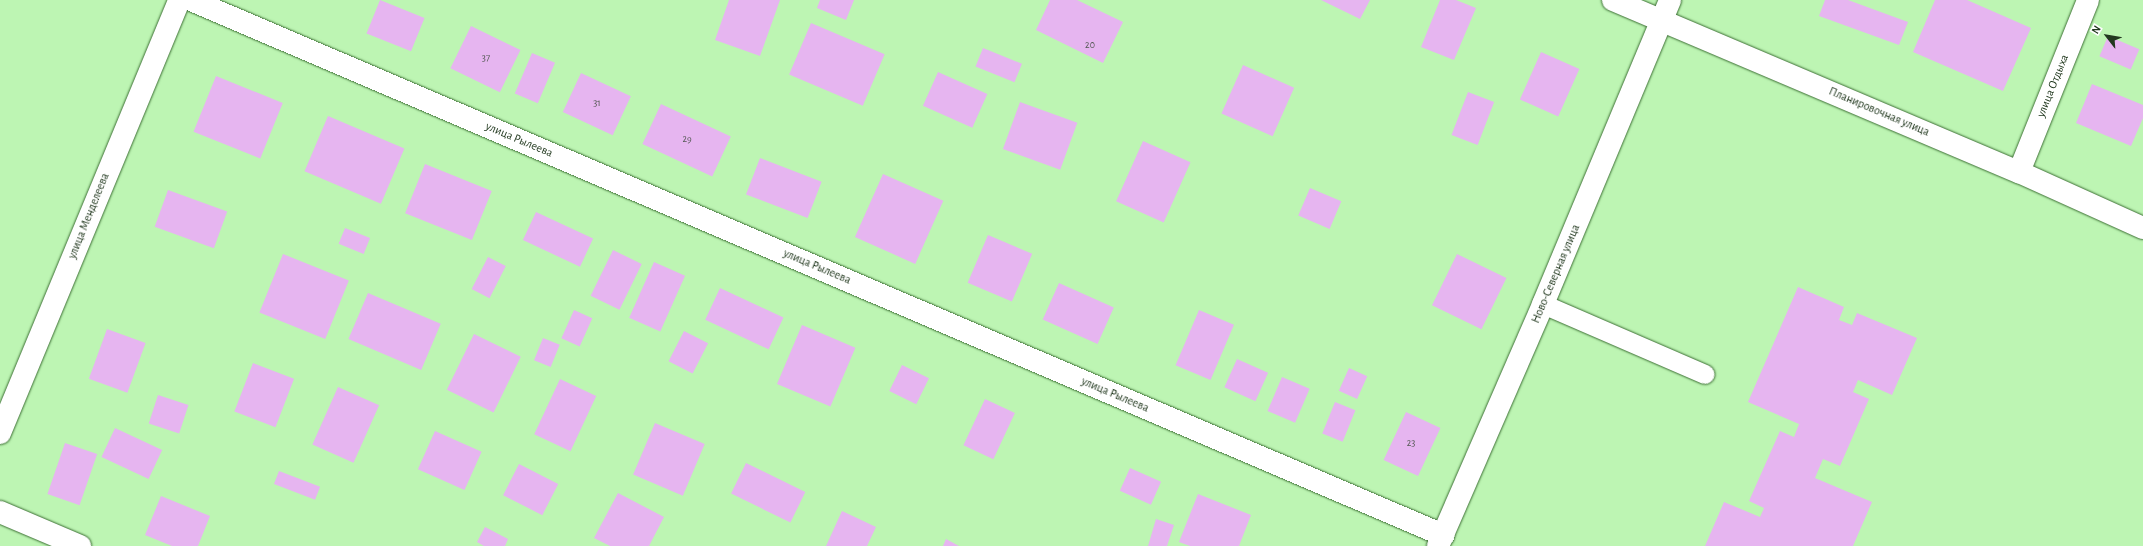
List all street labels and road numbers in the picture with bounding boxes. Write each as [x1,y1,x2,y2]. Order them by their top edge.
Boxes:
street label: улица Отдыха [2034,52,2072,120]
street label: Планировочная улица [1826,84,1932,140]
street label: улица Рылеева [483,119,555,161]
street label: улица Менделеева [65,171,113,261]
street label: Ново-Северная улица [1529,222,1583,326]
street label: улица Рылеева [781,246,853,288]
street label: улица Рылеева [1079,374,1151,416]

